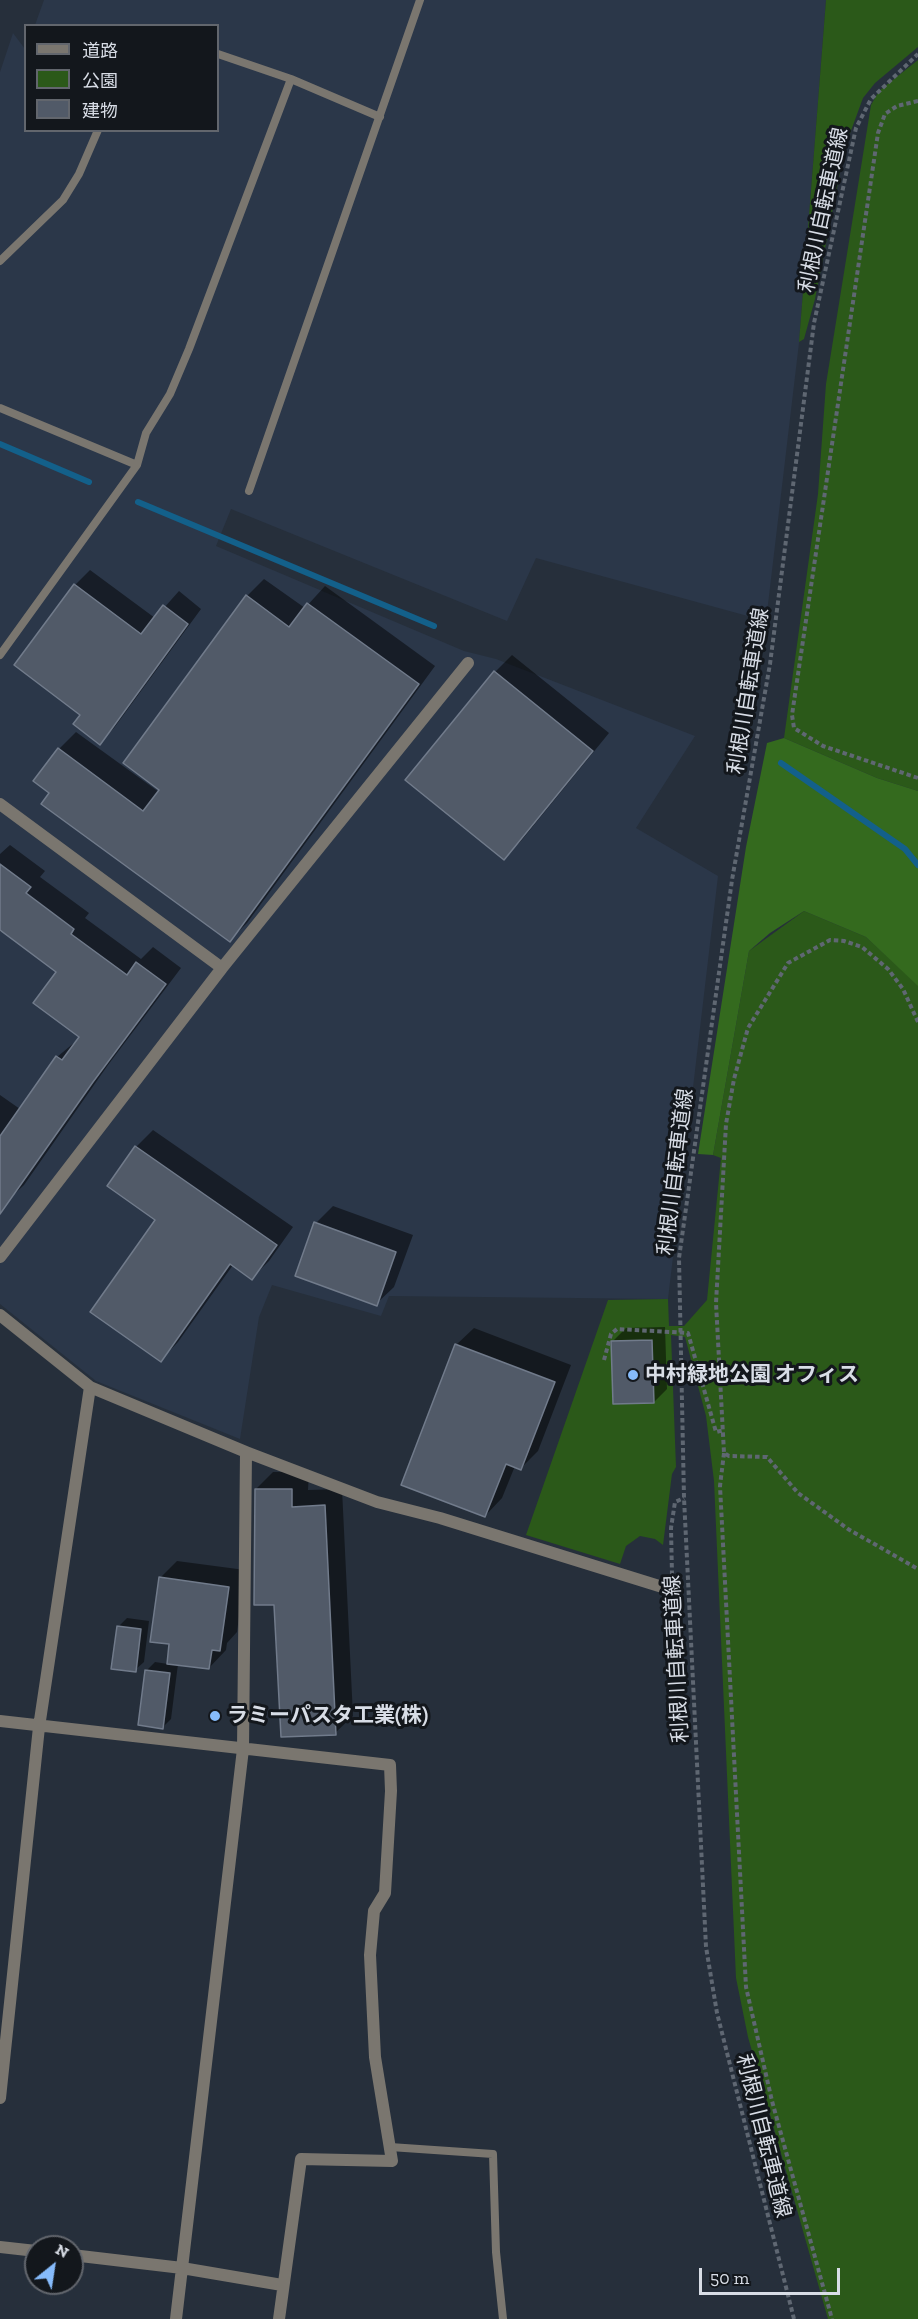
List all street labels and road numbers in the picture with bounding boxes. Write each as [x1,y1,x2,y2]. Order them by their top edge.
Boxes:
street label: 利根川自転車道線 [794,125,854,295]
street label: 利根川自転車道線 [723,606,775,776]
street label: 利根川自転車道線 [653,1087,699,1257]
street label: 利根川自転車道線 [660,1574,694,1744]
street label: 利根川自転車道線 [730,2051,796,2221]

